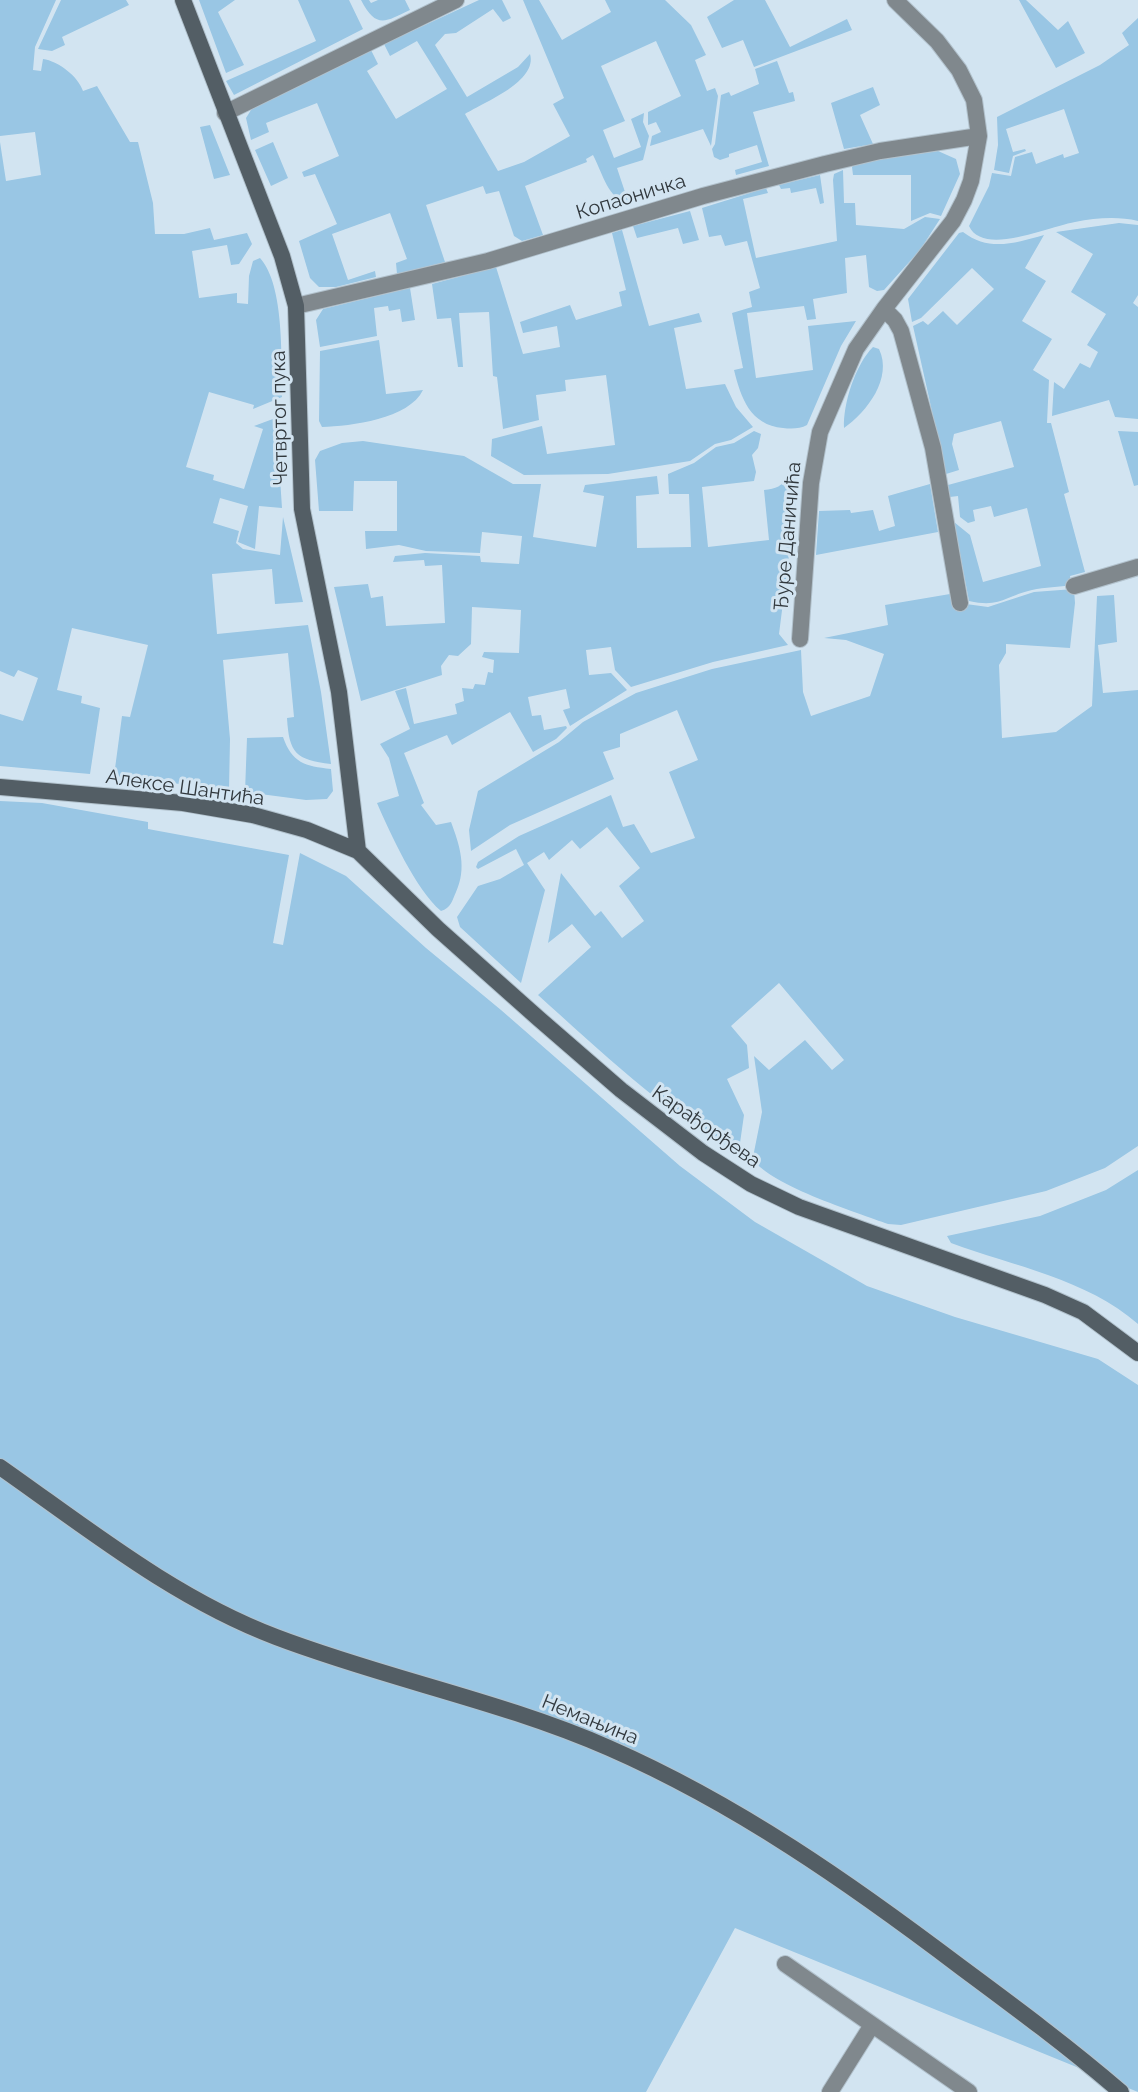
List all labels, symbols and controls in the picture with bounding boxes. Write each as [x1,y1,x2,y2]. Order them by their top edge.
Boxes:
street label: Копаоничка [573,169,689,225]
street label: Четвртог пука [267,350,293,486]
street label: Ђуре Даничића [770,461,806,611]
street label: Алексе Шантића [104,765,266,811]
street label: Карађорђева [647,1081,765,1173]
street label: Немањина [538,1690,642,1750]

